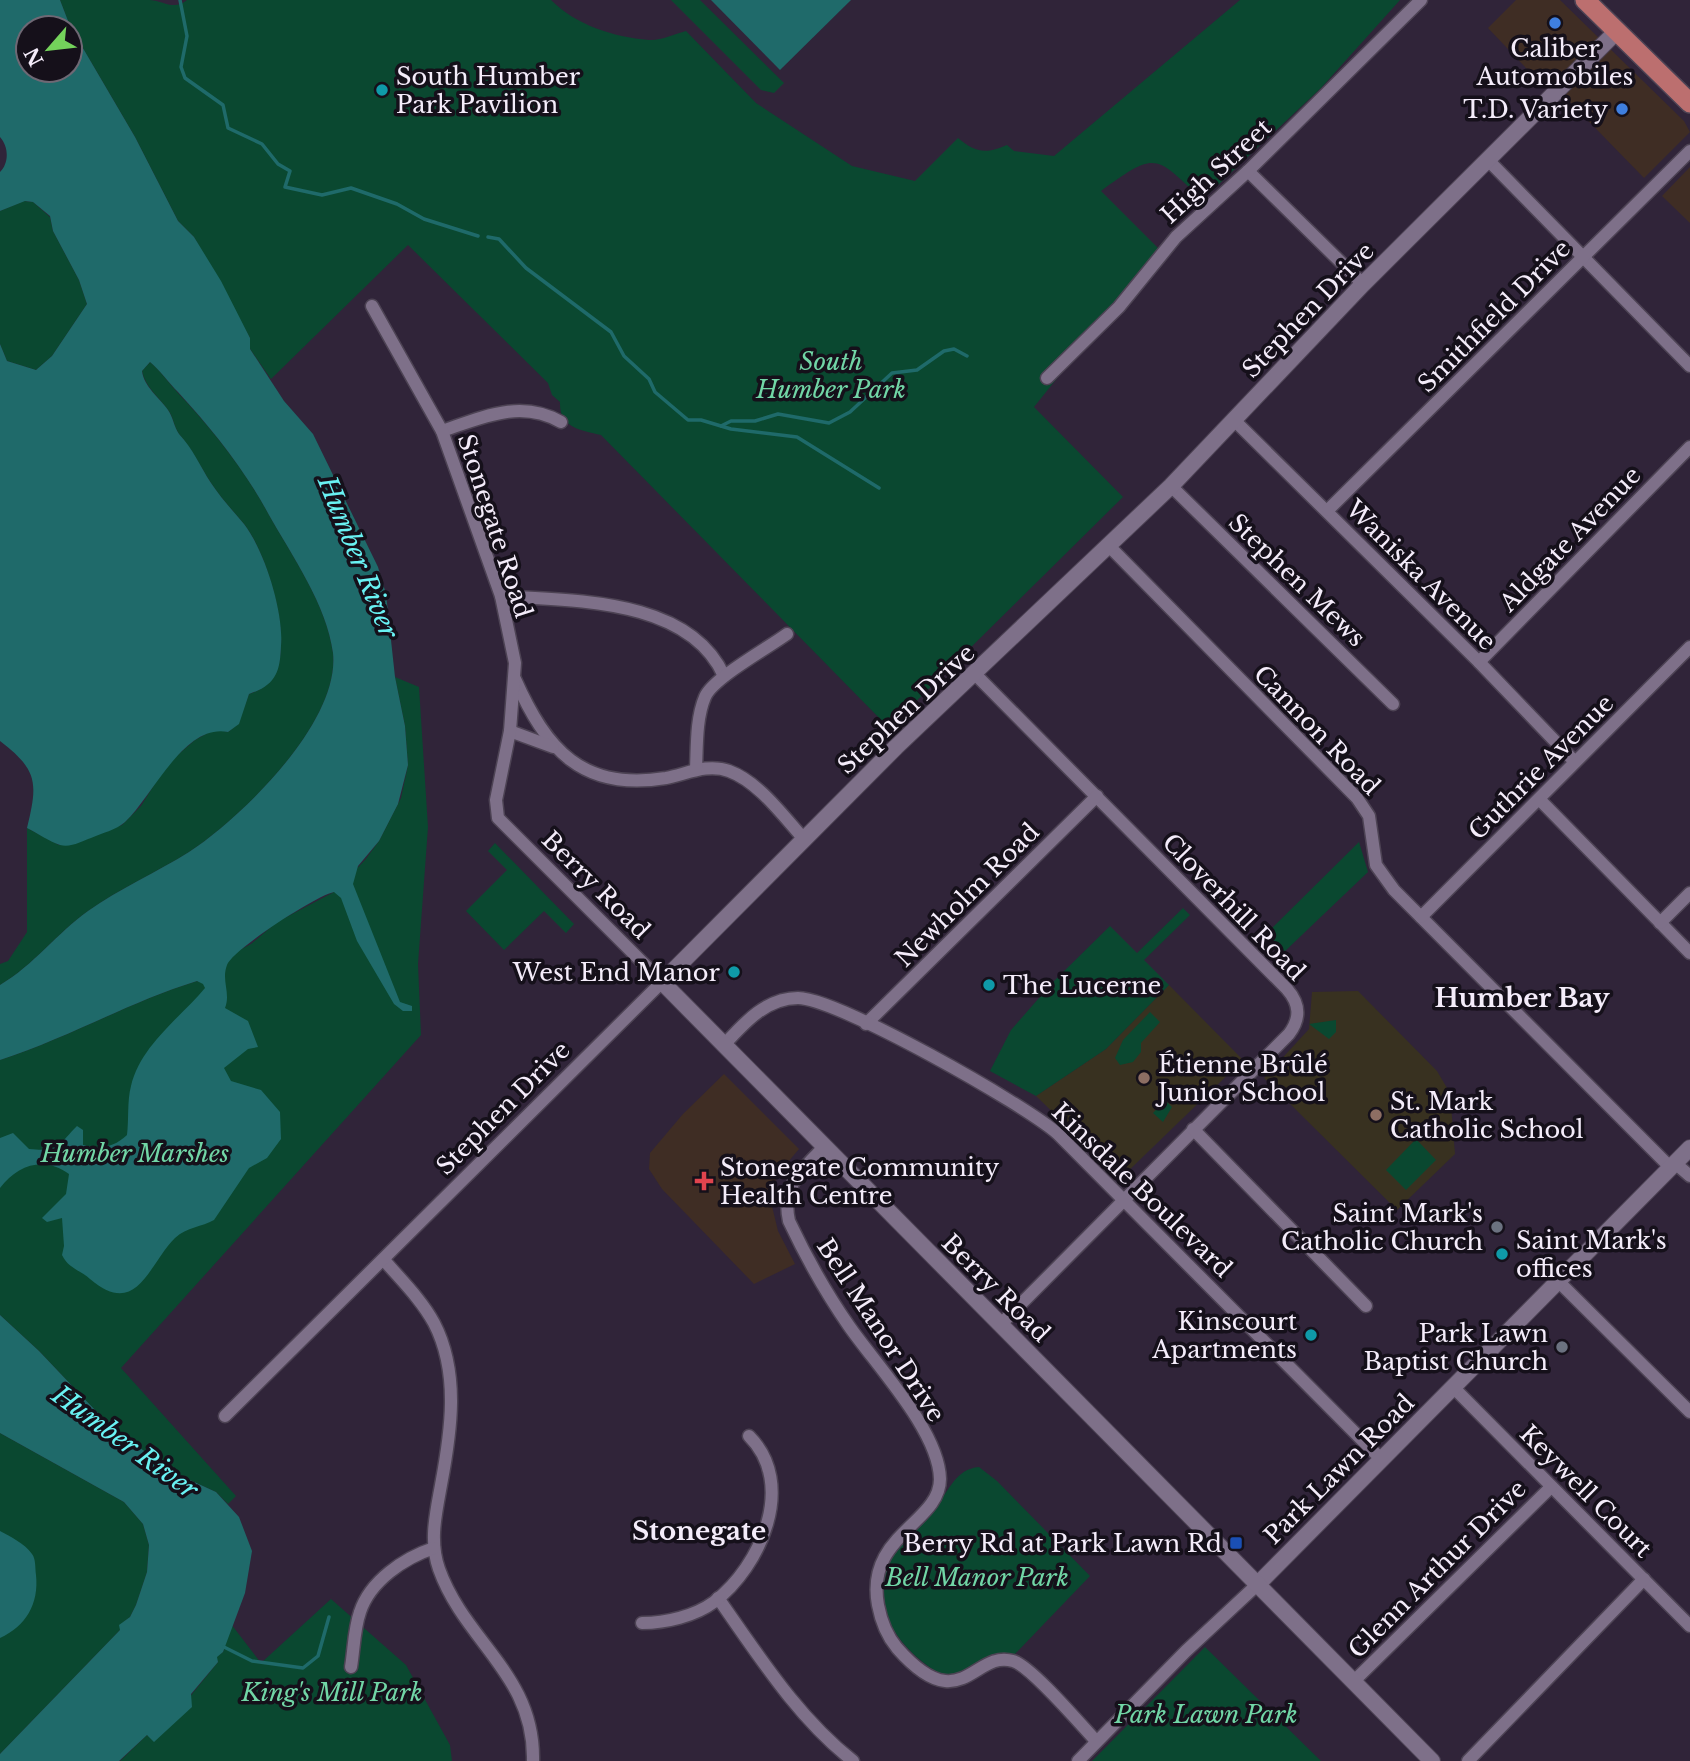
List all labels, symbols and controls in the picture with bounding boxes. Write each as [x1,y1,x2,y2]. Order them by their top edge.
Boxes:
north arrow [14,14,84,84]
marker: Caliber Automobiles [1547,15,1563,31]
place label: Caliber Automobiles [1476,34,1633,91]
text: N [20,43,49,70]
place label: South Humber Park Pavilion [396,62,581,119]
marker: South Humber Park Pavilion [374,82,390,98]
place label: T.D. Variety [1463,95,1609,124]
marker: T.D. Variety [1614,101,1630,117]
street label: High Street [1155,113,1277,229]
street label: Smithfield Drive [1412,234,1576,398]
street label: Stephen Drive [1236,236,1380,384]
park label: South Humber Park [755,347,906,404]
street label: Stonegate Road [452,430,538,622]
street label: Aldgate Avenue [1493,460,1647,618]
water label: Humber River [311,470,405,644]
street label: Waniska Avenue [1339,493,1502,656]
street label: Stephen Mews [1223,508,1371,652]
street label: Stephen Drive [831,638,981,780]
street label: Cannon Road [1248,659,1386,801]
street label: Guthrie Avenue [1462,688,1620,846]
street label: Newholm Road [889,817,1045,973]
street label: Berry Road [536,825,656,945]
street label: Cloverhill Road [1157,828,1311,986]
place label: West End Manor [512,958,721,987]
marker: West End Manor [726,964,742,980]
place label: The Lucerne [1003,971,1161,1000]
marker: The Lucerne [981,977,997,993]
district label: Humber Bay [1434,982,1610,1014]
street label: Stephen Drive [430,1035,576,1181]
place label: Étienne Brûlé Junior School [1155,1050,1328,1107]
marker: Étienne Brûlé Junior School [1136,1070,1152,1086]
place label: St. Mark Catholic School [1390,1087,1584,1144]
street label: Kinsdale Boulevard [1046,1097,1238,1283]
marker: St. Mark Catholic School [1368,1107,1384,1123]
park label: Humber Marshes [40,1139,229,1168]
place label: Stonegate Community Health Centre [720,1153,1000,1210]
marker: Stonegate Community Health Centre [694,1171,714,1191]
place label: Saint Mark's Catholic Church [1281,1199,1483,1256]
marker: Saint Mark's Catholic Church [1489,1219,1505,1235]
place label: Saint Mark's offices [1516,1226,1667,1283]
street label: Berry Road [936,1228,1056,1348]
street label: Bell Manor Drive [811,1233,951,1427]
marker: Saint Mark's offices [1494,1246,1510,1262]
place label: Kinscourt Apartments [1151,1307,1297,1364]
place label: Park Lawn Baptist Church [1363,1319,1548,1376]
marker: Kinscourt Apartments [1303,1327,1319,1343]
marker: Park Lawn Baptist Church [1554,1339,1570,1355]
water label: Humber River [45,1378,205,1506]
street label: Park Lawn Road [1258,1388,1420,1550]
street label: Keywell Court [1514,1419,1658,1563]
street label: Glenn Arthur Drive [1342,1474,1532,1664]
district label: Stonegate [632,1515,766,1547]
place label: Berry Rd at Park Lawn Rd [903,1529,1222,1558]
marker: Berry Rd at Park Lawn Rd [1228,1535,1244,1551]
park label: Bell Manor Park [884,1563,1069,1592]
park label: King's Mill Park [241,1678,422,1707]
park label: Park Lawn Park [1113,1700,1298,1729]

